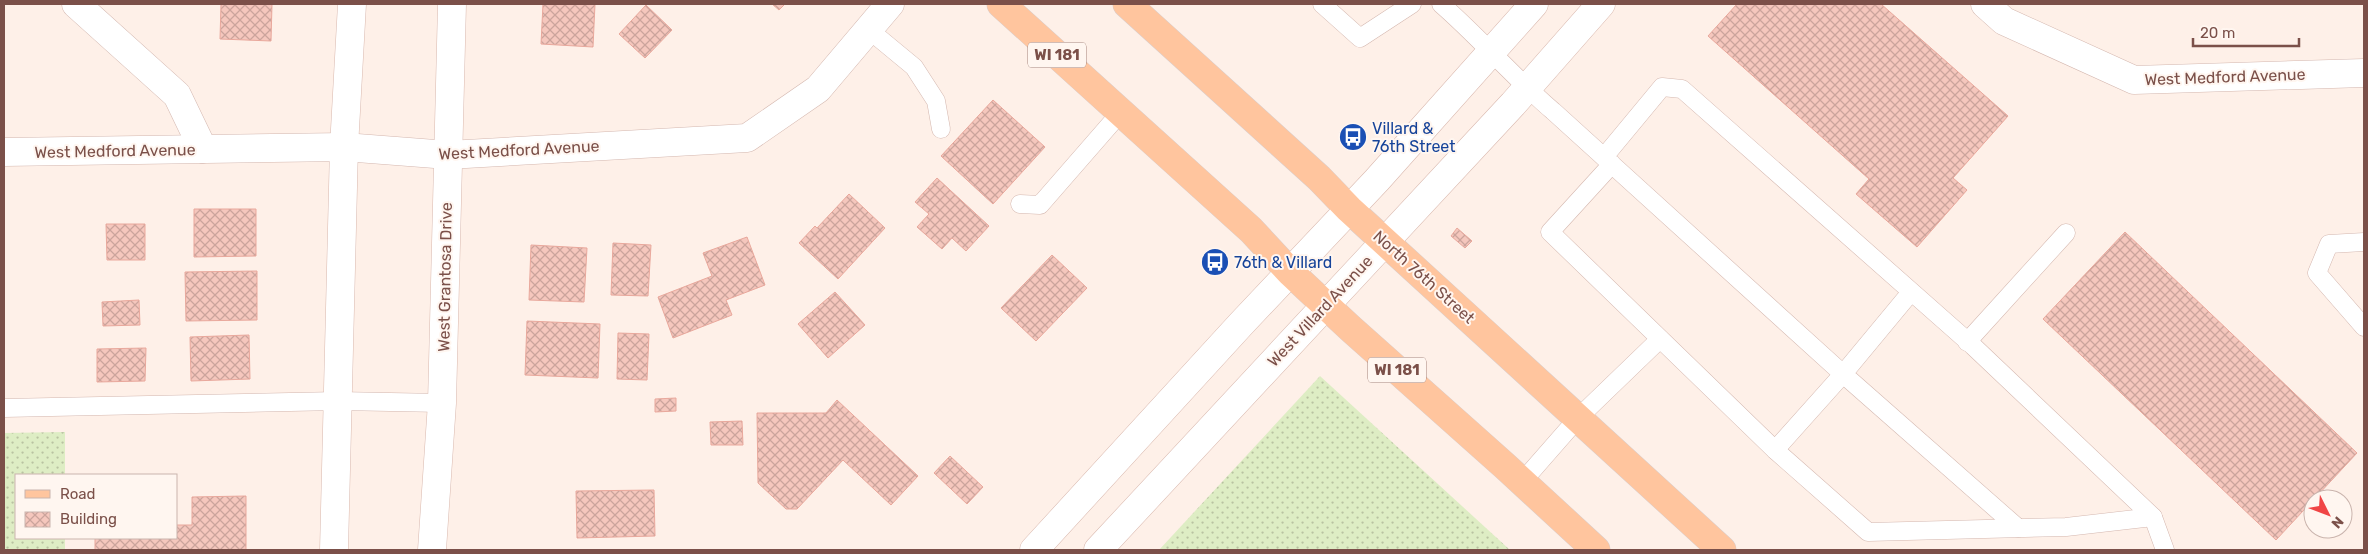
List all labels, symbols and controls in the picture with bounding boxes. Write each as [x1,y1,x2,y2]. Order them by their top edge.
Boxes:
scale bar [2193,15,2299,47]
text: 20 m [2200,24,2235,42]
road number: WI 181 [1028,42,1086,68]
street label: West Medford Avenue [2144,65,2306,89]
place label: Villard & 76th Street [1372,119,1456,156]
bus stop icon: Villard & 76th Street [1338,122,1368,152]
street label: West Medford Avenue [438,136,600,164]
street label: West Medford Avenue [34,140,196,162]
street label: West Grantosa Drive [434,202,456,352]
street label: North 76th Street [1369,226,1479,328]
bus stop icon: 76th & Villard [1200,247,1230,277]
street label: West Villard Avenue [1264,251,1376,371]
place label: 76th & Villard [1234,253,1332,272]
road number: WI 181 [1368,358,1426,382]
legend [15,474,178,539]
text: Road [60,485,96,503]
north arrow [2303,489,2353,539]
text: Building [60,510,117,528]
text: N [2328,513,2347,532]

